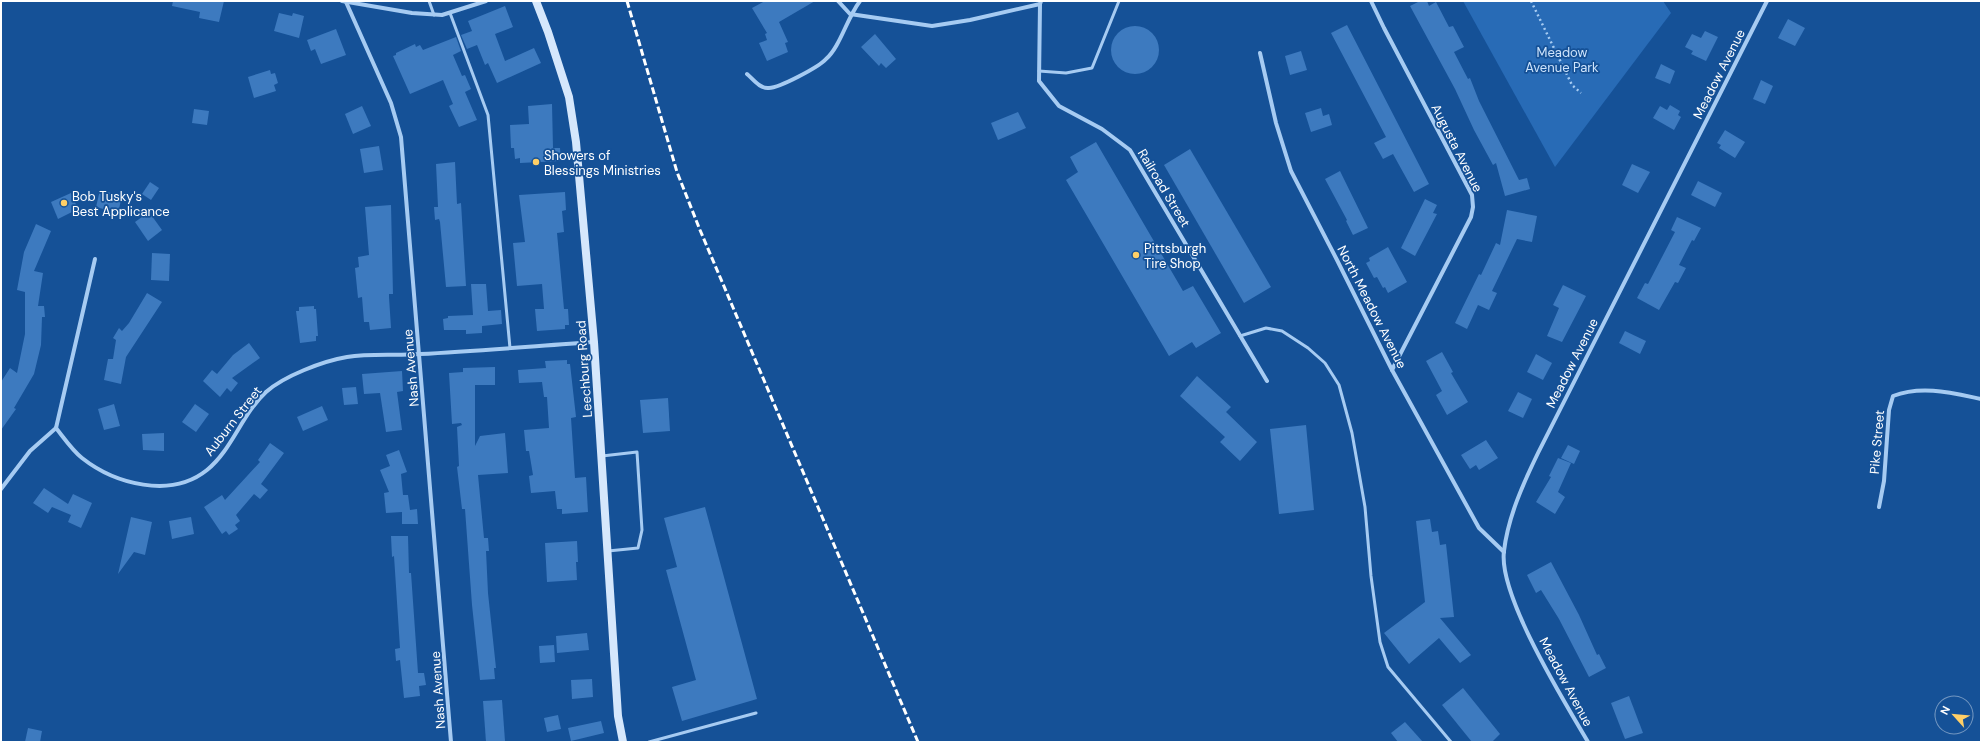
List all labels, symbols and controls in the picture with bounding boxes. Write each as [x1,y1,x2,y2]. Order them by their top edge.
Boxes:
street label: Meadow Avenue [1689,26,1749,122]
park label: Meadow Avenue Park [1525,44,1599,76]
street label: Augusta Avenue [1427,101,1487,195]
street label: Railroad Street [1134,146,1194,230]
place label: Showers of Blessings Ministries [544,147,661,179]
marker: Showers of Blessings Ministries [531,157,541,167]
place label: Bob Tusky's Best Applicance [72,188,170,220]
marker: Bob Tusky's Best Applicance [59,198,69,208]
place label: Pittsburgh Tire Shop [1144,240,1206,272]
street label: North Meadow Avenue [1334,243,1410,371]
marker: Pittsburgh Tire Shop [1131,250,1141,260]
street label: Meadow Avenue [1542,315,1602,411]
street label: Leechburg Road [572,320,596,418]
street label: Nash Avenue [399,329,423,407]
street label: Auburn Street [200,383,266,459]
street label: Pike Street [1866,409,1888,475]
street label: Meadow Avenue [1535,634,1597,730]
street label: Nash Avenue [427,651,449,729]
north arrow [1934,695,1974,735]
text: N [1937,704,1953,717]

